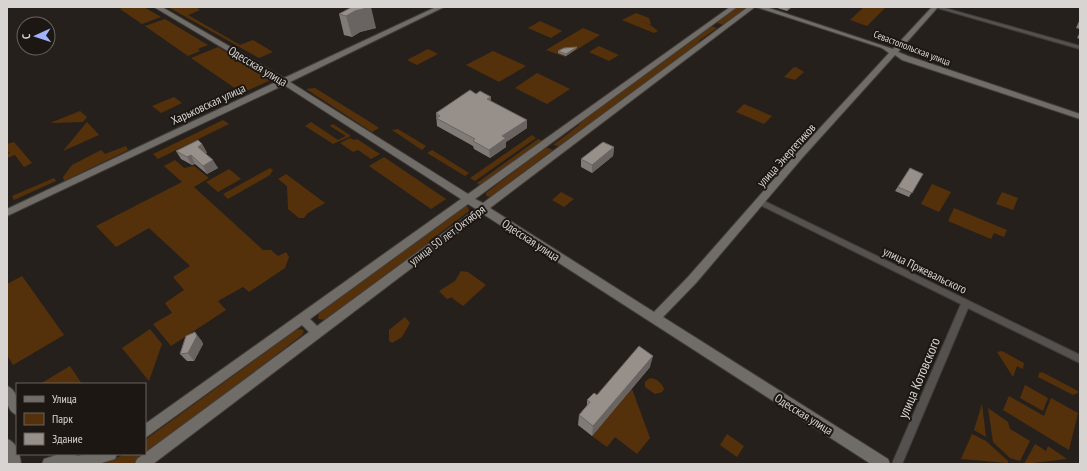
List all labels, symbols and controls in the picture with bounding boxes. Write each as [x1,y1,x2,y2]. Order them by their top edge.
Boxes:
north arrow [16,16,56,56]
street label: Севастопольская улица [872,27,952,69]
text: С [19,34,33,39]
street label: Одесская улица [226,43,290,90]
street label: Харьковская улица [168,80,248,128]
street label: улица Энергетиков [754,120,818,190]
street label: улица 50 лет Октября [406,201,488,268]
street label: Одесская улица [499,216,563,264]
street label: улица Пржевальского [881,243,969,297]
street label: улица Котовского [894,335,944,421]
legend [16,383,146,455]
street label: Одесская улица [772,390,836,438]
text: Улица [52,391,77,406]
text: Парк [52,411,73,426]
text: Здание [52,431,83,446]

